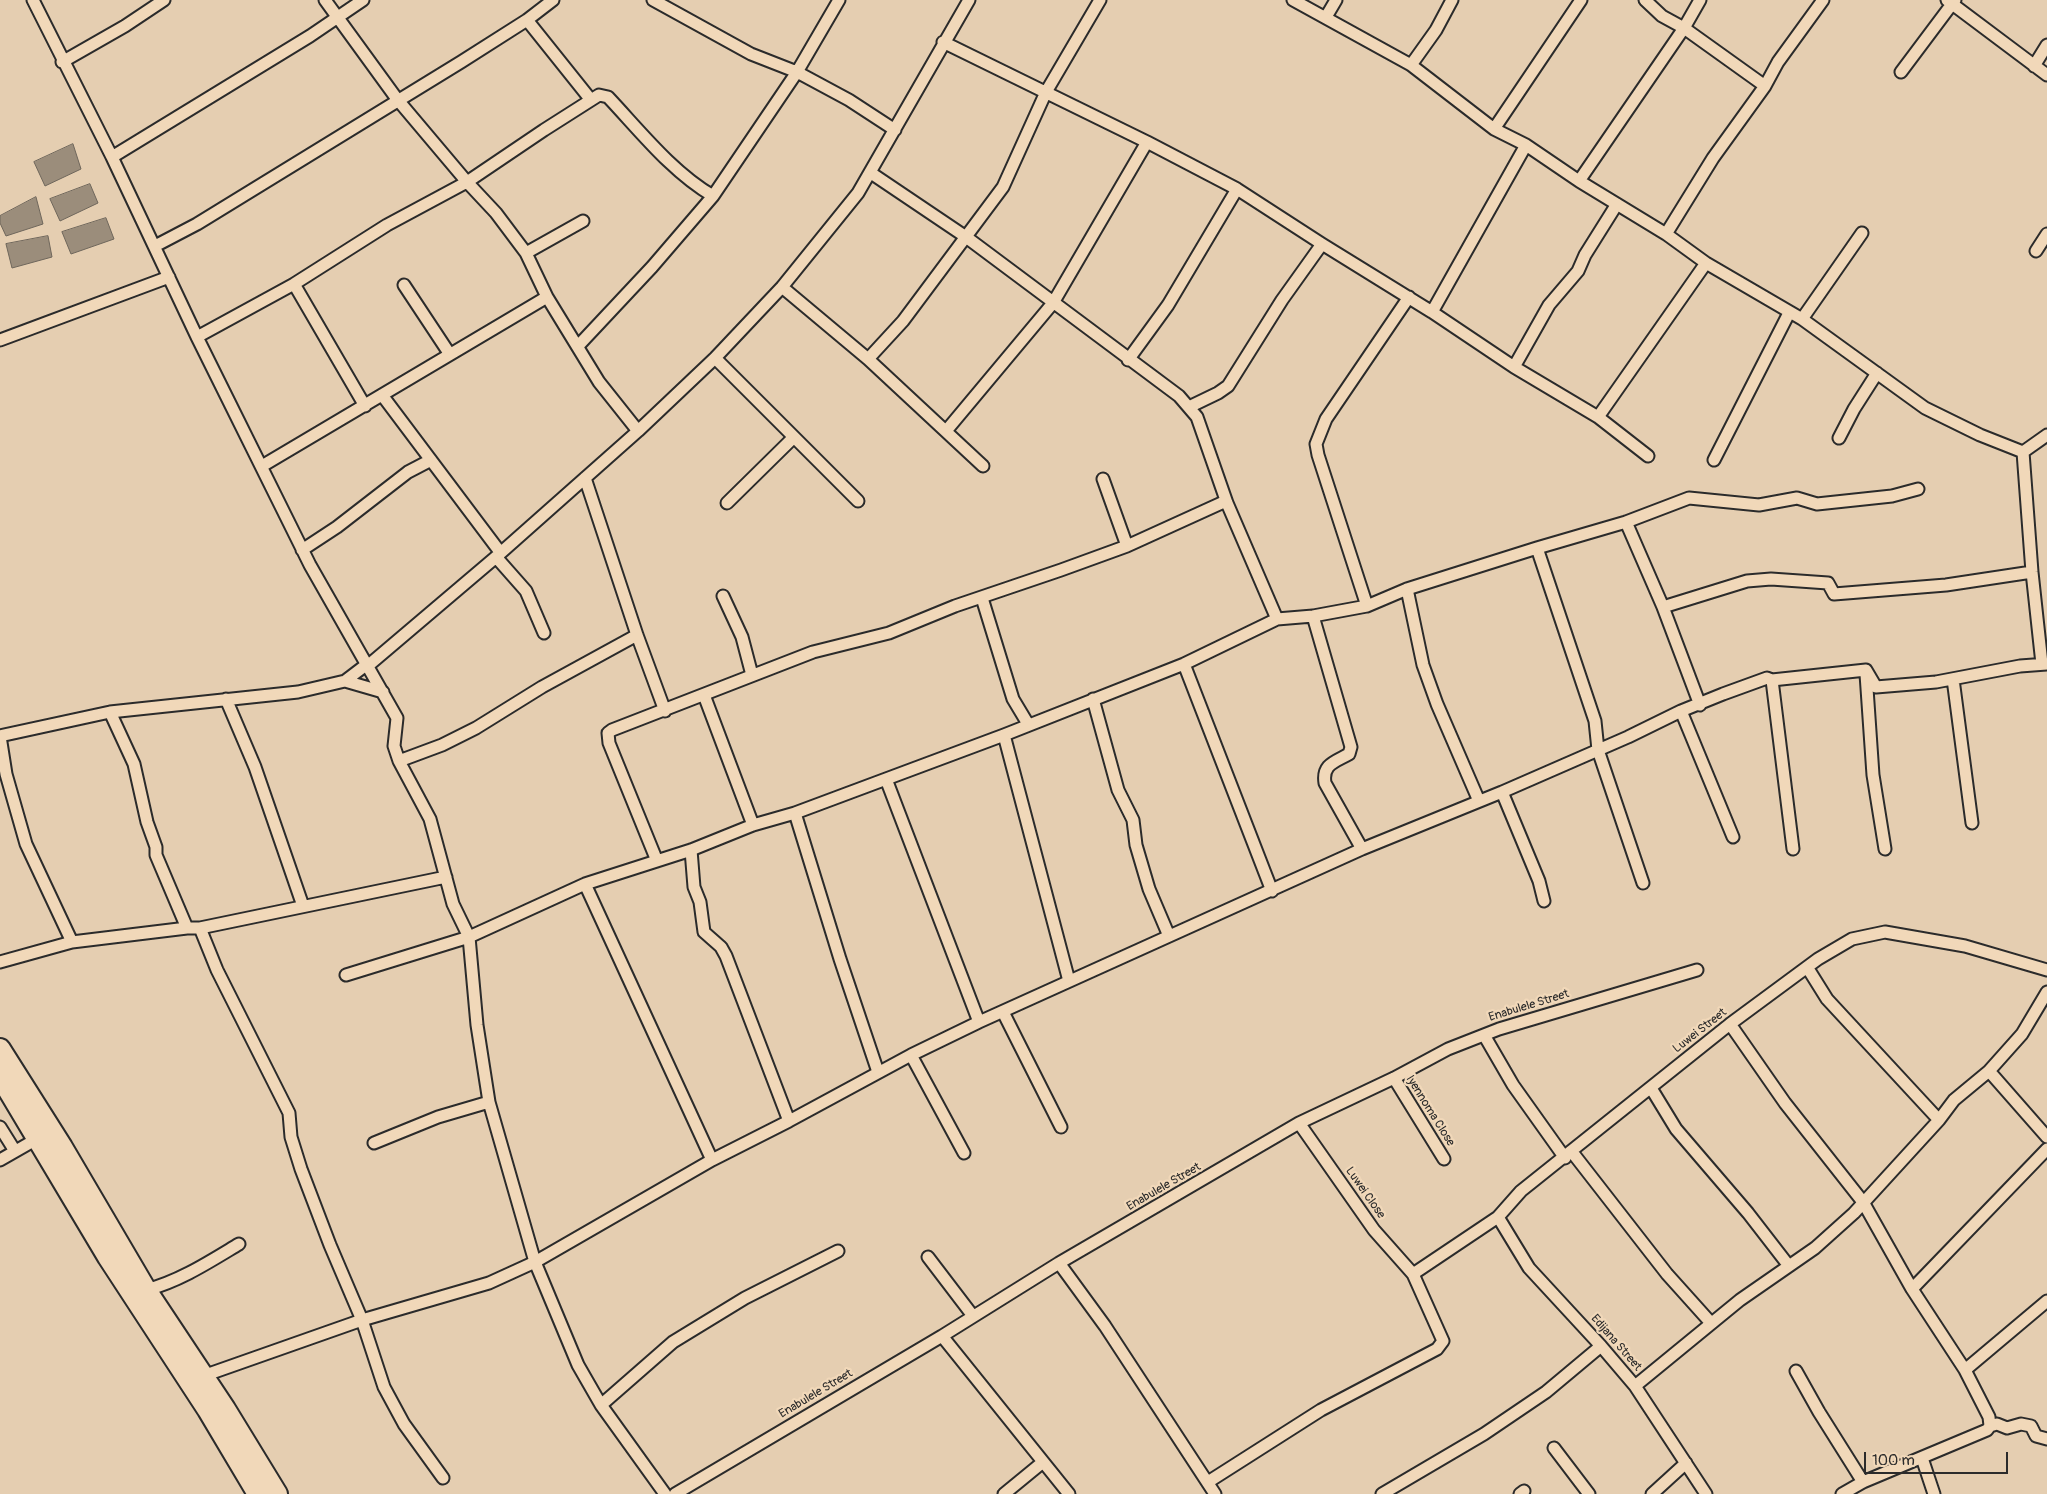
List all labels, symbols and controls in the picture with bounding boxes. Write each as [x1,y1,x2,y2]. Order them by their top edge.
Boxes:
street label: Enabulele Street [1487,987,1571,1025]
street label: Luwei Street [1670,1006,1730,1056]
street label: Iyennoma Close [1402,1073,1458,1149]
street label: Enabulele Street [1124,1160,1204,1214]
street label: Luwei Close [1342,1164,1388,1222]
street label: Edijana Street [1588,1312,1644,1374]
street label: Enabulele Street [777,1366,855,1422]
scale bar [1867,1442,2011,1474]
text: 100 m [1872,1451,1915,1470]

